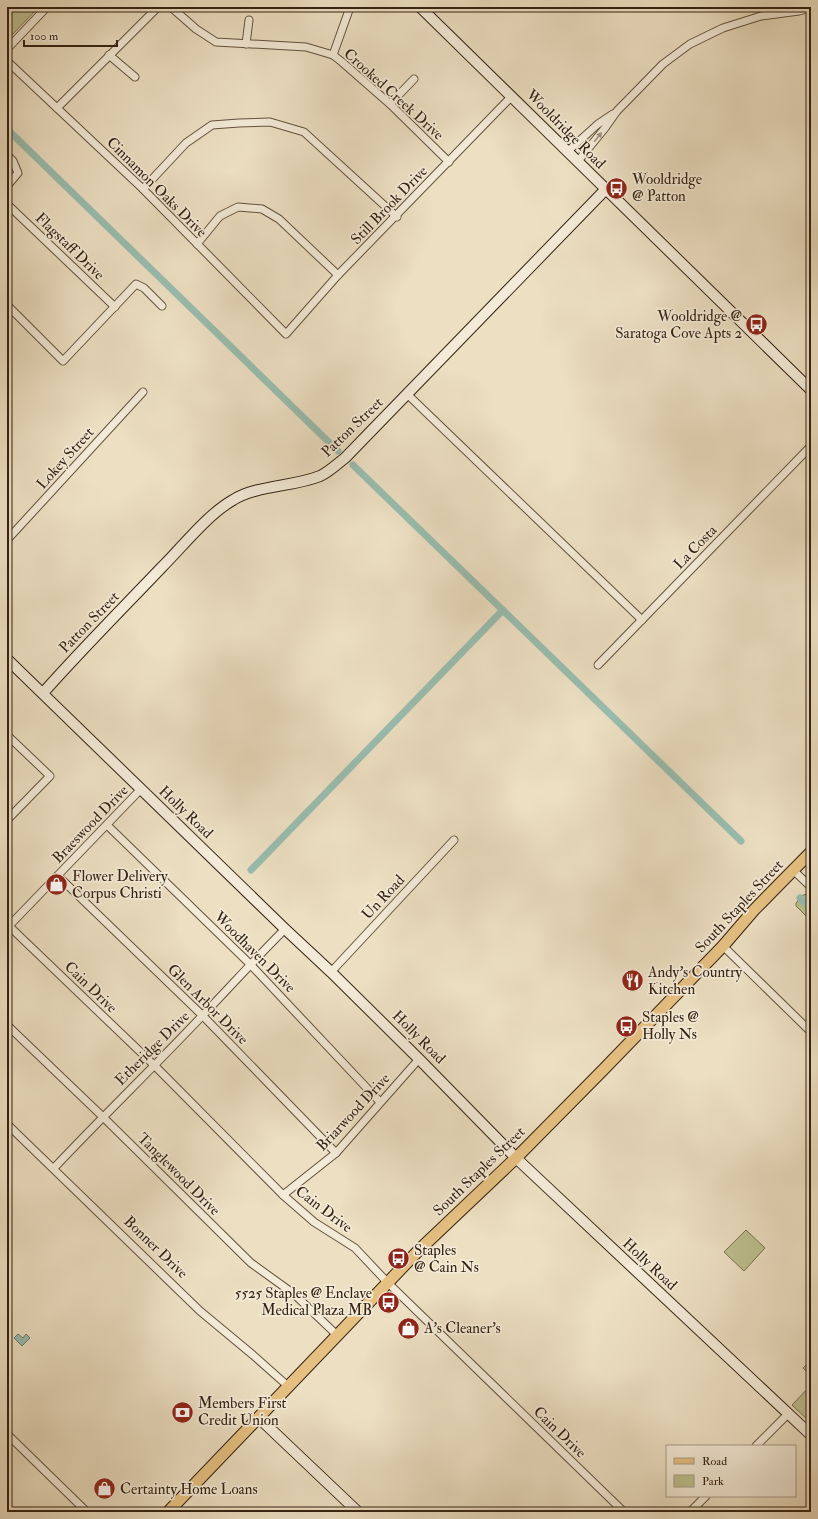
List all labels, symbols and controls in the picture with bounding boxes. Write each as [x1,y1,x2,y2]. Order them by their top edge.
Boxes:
scale bar [24,22,117,48]
text: 100 m [30,29,59,44]
street label: Crooked Creek Drive [340,44,448,144]
street label: Wooldridge Road [521,85,610,173]
one-way arrow [594,131,603,142]
street label: Cinnamon Oaks Drive [102,133,211,242]
street label: Still Brook Drive [347,162,432,249]
place label: Wooldridge @ Patton [631,170,702,206]
bus stop icon: Wooldridge @ Patton [603,175,629,201]
street label: Flagstaff Drive [31,209,108,284]
place label: Wooldridge @ Saratoga Cove Apts 2 [615,307,743,344]
bus stop icon: Wooldridge @ Saratoga Cove Apts 2 [744,312,770,338]
street label: Patton Street [318,393,387,461]
street label: Lokey Street [32,423,98,493]
street label: La Costa [670,521,722,574]
street label: Patton Street [55,587,124,657]
street label: Braeswood Drive [48,781,132,867]
street label: Holly Road [155,782,217,843]
street label: South Staples Street [691,856,788,958]
place label: Flower Delivery Corpus Christi [72,867,168,904]
street label: Un Road [358,871,409,924]
shop icon: Flower Delivery Corpus Christi [44,872,70,898]
street label: Woodhaven Drive [209,907,299,997]
street label: Cain Drive [60,957,121,1017]
street label: Glen Arbor Drive [163,960,252,1049]
place label: Andy's Country Kitchen [647,963,742,999]
restaurant icon: Andy's Country Kitchen [619,968,645,994]
street label: Etheridge Drive [111,1007,194,1090]
street label: Holly Road [388,1007,450,1069]
place label: Staples @ Holly Ns [642,1008,699,1044]
bus stop icon: Staples @ Holly Ns [614,1013,640,1039]
street label: Briarwood Drive [312,1069,394,1155]
street label: South Staples Street [429,1123,530,1221]
street label: Tanglewood Drive [133,1129,224,1220]
street label: Cain Drive [291,1182,356,1237]
street label: Bonner Drive [120,1212,192,1283]
street label: Holly Road [618,1234,681,1295]
place label: Staples @ Cain Ns [414,1241,479,1277]
bus stop icon: Staples @ Cain Ns [385,1246,411,1272]
place label: 5525 Staples @ Enclave Medical Plaza MB [235,1284,372,1320]
bus stop icon: 5525 Staples @ Enclave Medical Plaza MB [375,1289,401,1315]
shop icon: A's Cleaner's [395,1315,421,1341]
place label: A's Cleaner's [423,1319,501,1338]
place label: Members First Credit Union [198,1394,287,1430]
bank icon: Members First Credit Union [169,1399,195,1425]
street label: Cain Drive [529,1402,590,1462]
legend [666,1445,796,1497]
text: Road [702,1454,727,1469]
text: Park [702,1474,724,1489]
shop icon: Certainty Home Loans [91,1476,117,1502]
place label: Certainty Home Loans [120,1480,258,1499]

